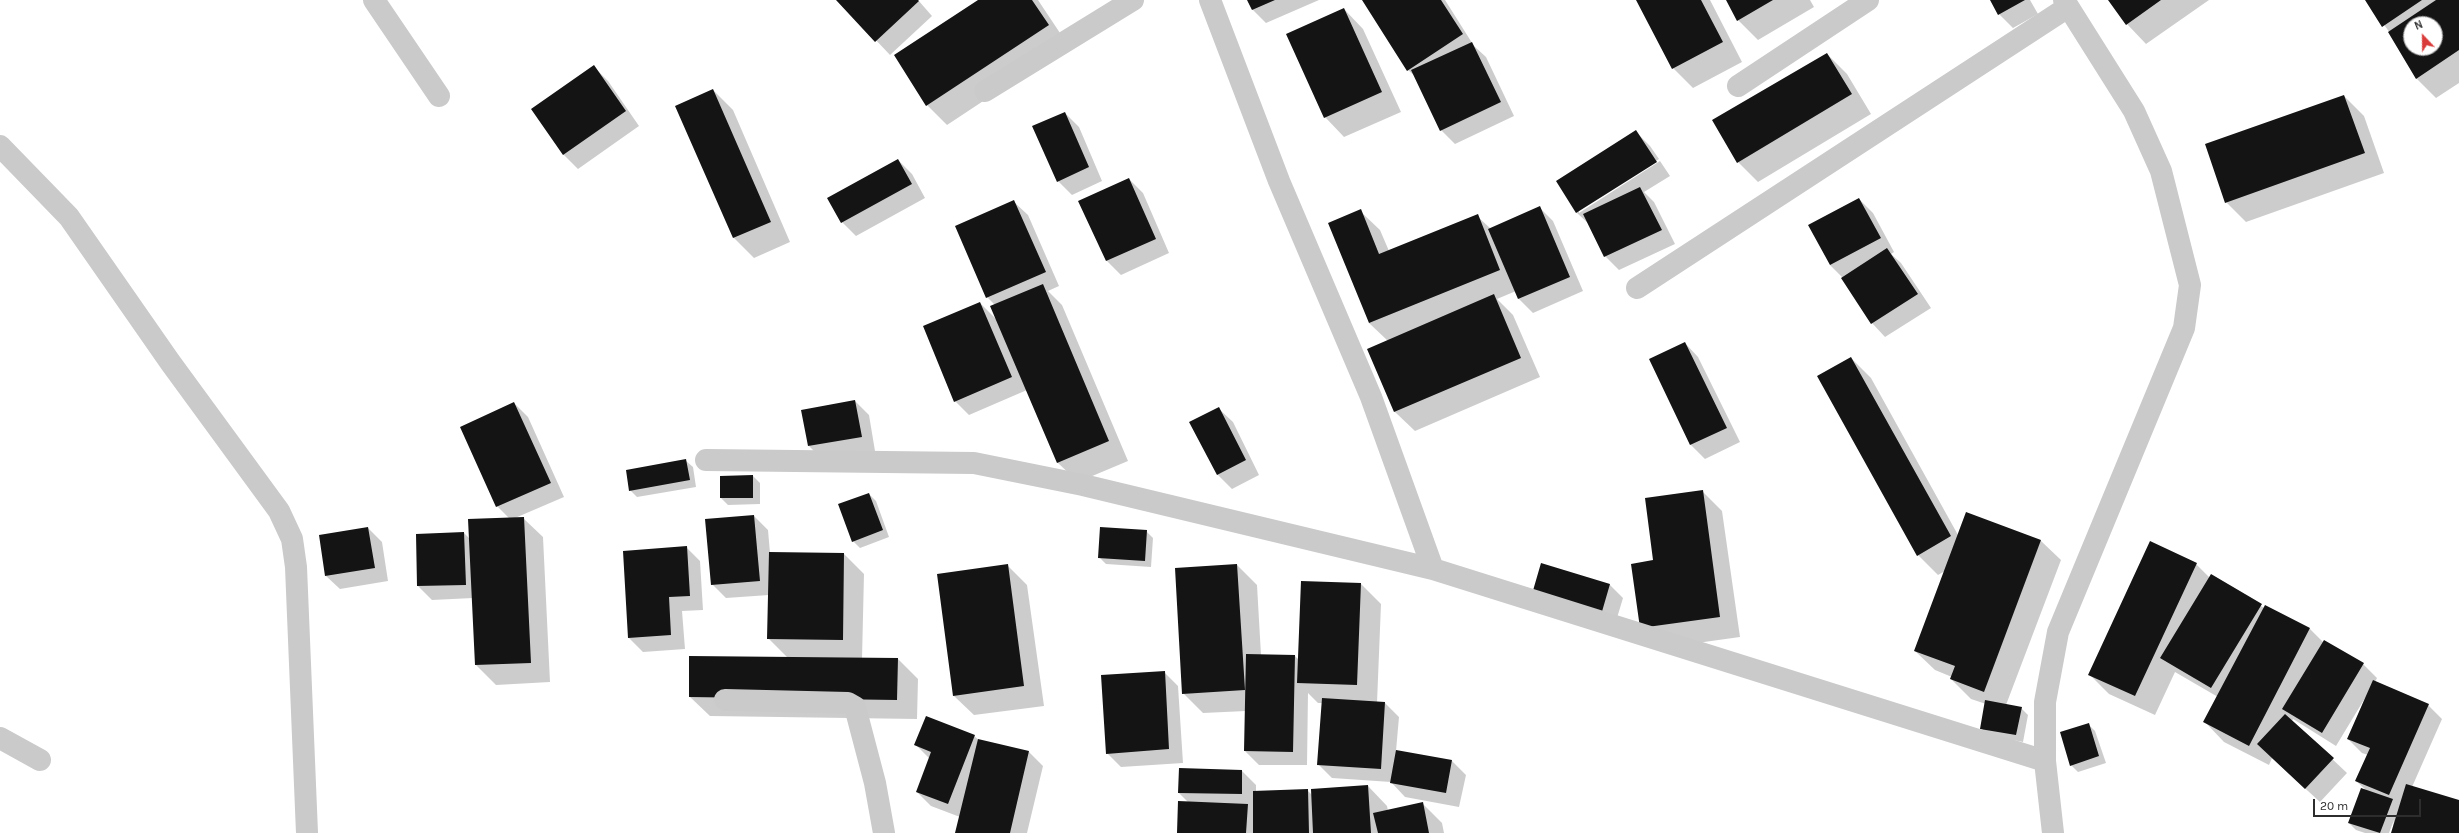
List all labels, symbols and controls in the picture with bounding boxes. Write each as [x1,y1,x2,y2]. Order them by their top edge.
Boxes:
north arrow [2403,16,2443,56]
text: N [2413,18,2425,33]
scale bar [2315,791,2423,817]
text: 20 m [2320,799,2348,813]

